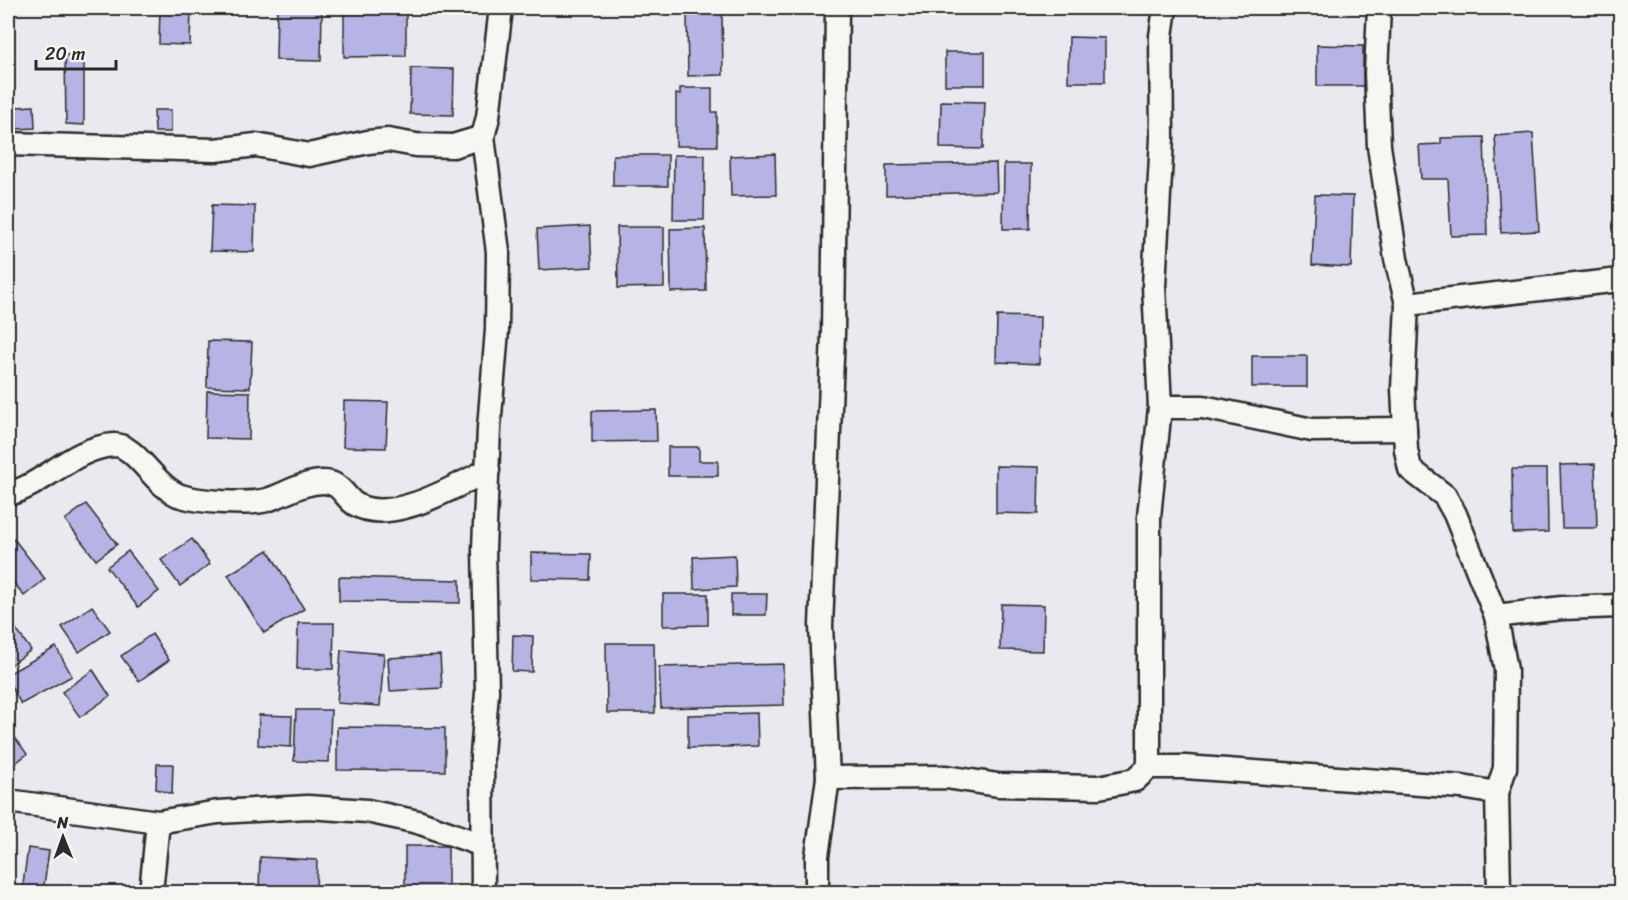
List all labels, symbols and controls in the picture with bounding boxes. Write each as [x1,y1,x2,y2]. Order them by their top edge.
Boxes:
scale bar [36,33,116,71]
text: 20 m [45,38,85,70]
north arrow [33,807,93,867]
text: N [56,808,69,837]

